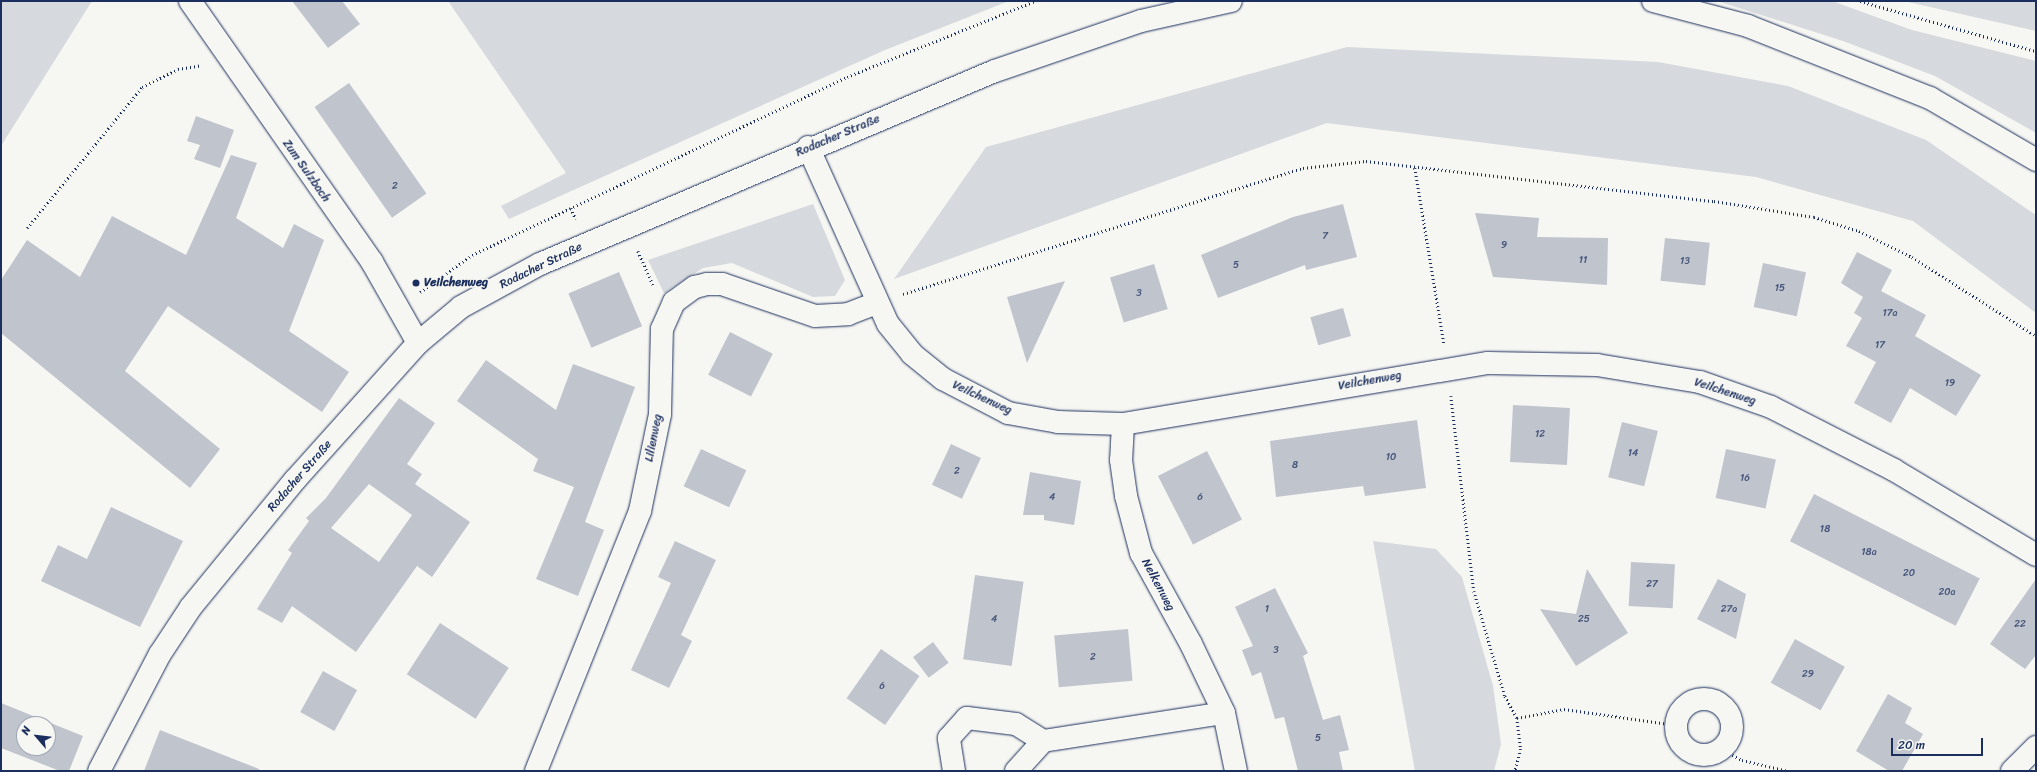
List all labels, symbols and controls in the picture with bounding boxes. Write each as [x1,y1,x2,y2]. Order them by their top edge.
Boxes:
street label: Rodacher Straße [794,112,882,160]
street label: Zum Sulzbach [279,137,333,205]
house number: 2 [392,181,398,193]
house number: 7 [1322,231,1328,243]
street label: Rodacher Straße [497,240,585,292]
house number: 9 [1501,240,1507,252]
house number: 11 [1579,255,1587,267]
house number: 13 [1680,256,1690,268]
house number: 5 [1233,260,1239,272]
place label: Veilchenweg [424,276,488,290]
marker: Veilchenweg [411,278,421,288]
house number: 15 [1775,283,1785,295]
house number: 3 [1136,288,1142,300]
house number: 17a [1882,308,1898,320]
house number: 17 [1875,340,1885,352]
street label: Veilchenweg [1337,368,1403,394]
street label: Veilchenweg [1692,375,1758,409]
street label: Veilchenweg [950,378,1014,418]
house number: 19 [1945,378,1955,390]
street label: Lilienweg [642,413,666,463]
house number: 12 [1535,429,1545,441]
street label: Rodacher Straße [265,437,335,515]
house number: 14 [1628,448,1638,460]
house number: 10 [1386,452,1396,464]
house number: 8 [1292,460,1298,472]
house number: 2 [954,466,960,478]
house number: 16 [1740,473,1750,485]
house number: 4 [1049,492,1055,504]
house number: 6 [1197,492,1203,504]
house number: 18 [1820,524,1830,536]
house number: 18a [1861,547,1877,559]
street label: Nelkenweg [1138,556,1178,614]
house number: 20 [1903,568,1915,580]
house number: 27 [1646,579,1658,591]
house number: 20a [1938,587,1956,599]
house number: 1 [1265,604,1269,616]
house number: 27a [1721,604,1737,616]
house number: 4 [991,614,997,626]
house number: 25 [1578,614,1590,626]
house number: 22 [2014,619,2026,631]
house number: 3 [1273,645,1279,657]
house number: 2 [1090,652,1096,664]
house number: 29 [1802,669,1814,681]
house number: 6 [879,681,885,693]
north arrow [16,716,56,756]
text: N [16,723,36,738]
scale bar [1893,730,1985,756]
house number: 5 [1315,733,1321,745]
text: 20 m [1898,734,1925,756]

